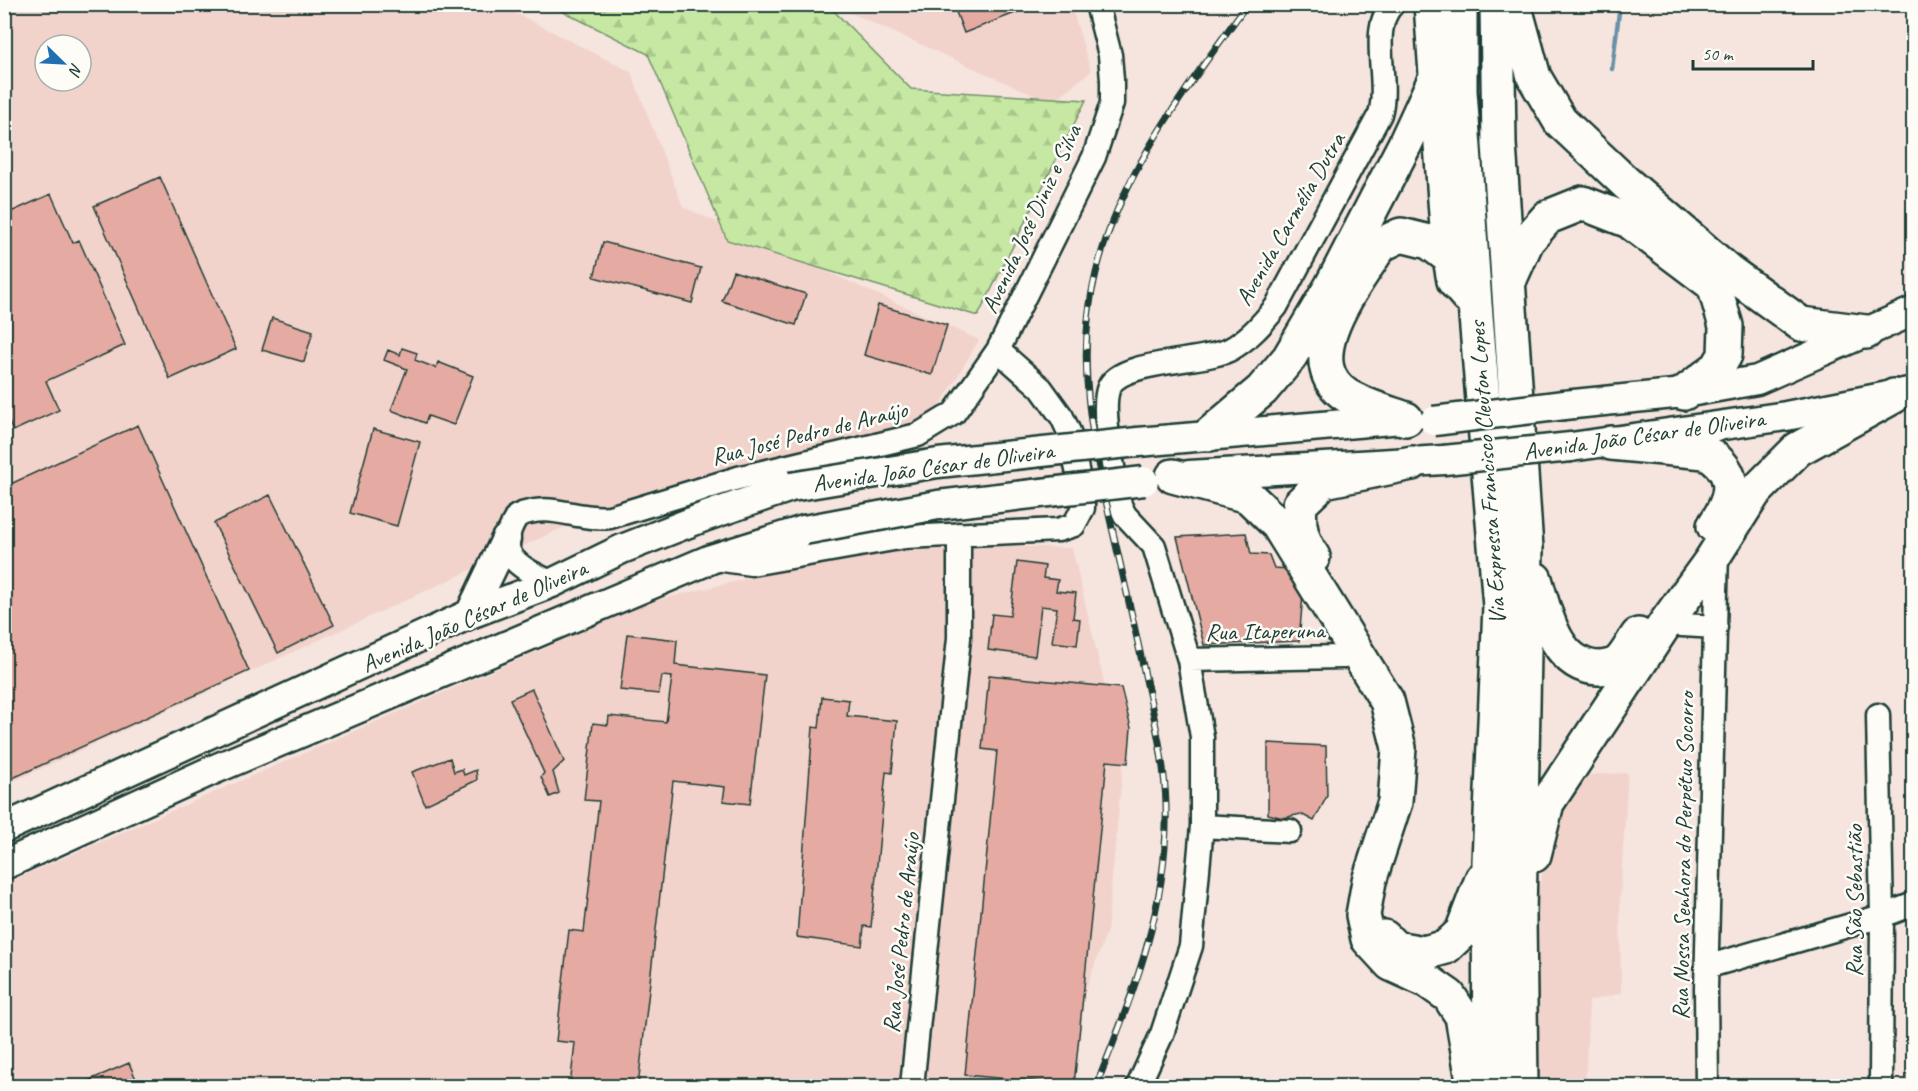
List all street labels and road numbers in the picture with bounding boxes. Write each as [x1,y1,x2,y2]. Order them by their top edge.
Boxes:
street label: Avenida José Diniz e Silva [974,119,1088,318]
street label: Avenida Carmélia Dutra [1228,126,1352,311]
street label: Via Expressa Francisco Cleuton Lopes [1461,319,1513,626]
street label: Rua José Pedro de Araújo [708,394,912,472]
street label: Avenida João César de Oliveira [1521,403,1769,467]
street label: Avenida João César de Oliveira [810,435,1058,499]
street label: Avenida João César de Oliveira [357,552,593,679]
street label: Rua Itaperuna [1205,615,1327,647]
street label: Rua Nossa Senhora do Perpétuo Socorro [1665,689,1701,1020]
street label: Rua São Sebastião [1839,823,1869,977]
street label: Rua José Pedro de Araújo [876,830,927,1035]

